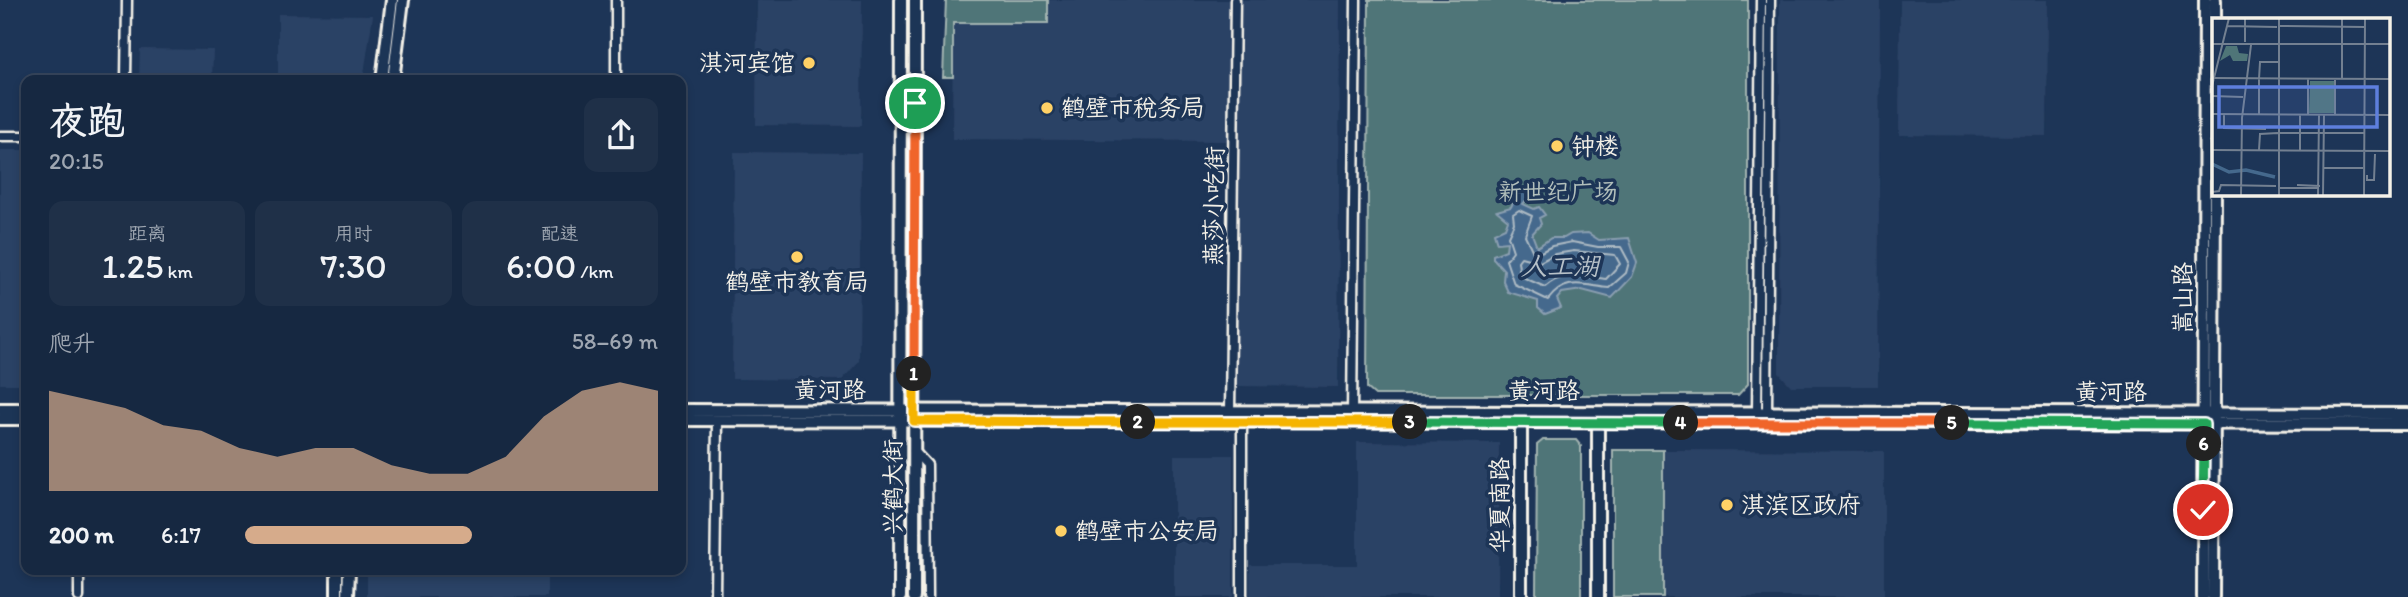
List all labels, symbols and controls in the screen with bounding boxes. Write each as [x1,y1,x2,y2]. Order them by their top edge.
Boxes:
inset map [2212,18,2390,196]
place label: 淇河宾馆 [699,48,795,77]
marker: 淇河宾馆 [801,55,817,71]
pin [885,73,945,133]
icon: arrive [896,84,934,122]
place label: 鹤壁市税务局 [1061,93,1205,122]
text: 夜跑 [49,98,125,144]
button: share [584,98,658,172]
marker: 鹤壁市税务局 [1039,100,1055,116]
place label: 钟楼 [1571,131,1619,160]
marker: 钟楼 [1549,138,1565,154]
street label: 燕莎小吃街 [1198,146,1229,266]
text: 20:15 [49,147,104,175]
park label: 新世纪广场 [1498,177,1618,206]
text: 距离 [128,222,166,245]
text: 用时 [334,222,373,245]
text: 配速 [541,222,579,245]
text: 1.25 [102,245,163,287]
text: 7:30 [320,245,387,287]
text: 6:00 [506,245,576,287]
marker: 鹤壁市教育局 [789,249,805,265]
water label: 人工湖 [1521,250,1602,282]
text: km [163,260,193,283]
text: /km [576,260,614,283]
street label: 嵩山路 [2168,262,2197,334]
place label: 鹤壁市教育局 [725,267,869,296]
text: 58–69 m [572,327,658,355]
text: 爬升 [49,329,95,357]
pin: 1 [897,356,932,392]
text: 1 [909,362,918,385]
street label: 黄河路 [794,375,866,404]
street label: 黄河路 [1508,376,1580,405]
street label: 黄河路 [2075,377,2147,406]
pin: 2 [1120,404,1156,440]
pin: 3 [1392,404,1428,440]
pin: 4 [1664,406,1698,440]
pin: 5 [1934,406,1969,440]
text: 2 [1133,410,1143,433]
text: 3 [1404,410,1415,433]
text: 4 [1675,411,1686,434]
text: 5 [1947,411,1956,434]
pin: 6 [2186,426,2222,462]
text: 6 [2198,432,2209,455]
street label: 兴鹤大街 [878,439,907,535]
street label: 华夏南路 [1485,457,1514,553]
pin [2173,480,2233,540]
place label: 淇滨区政府 [1741,490,1861,519]
icon: check [2184,491,2222,529]
marker: 淇滨区政府 [1719,497,1735,513]
place label: 鹤壁市公安局 [1075,516,1219,545]
text: 200 m [49,521,114,549]
text: 6:17 [161,521,201,549]
marker: 鹤壁市公安局 [1053,523,1069,539]

